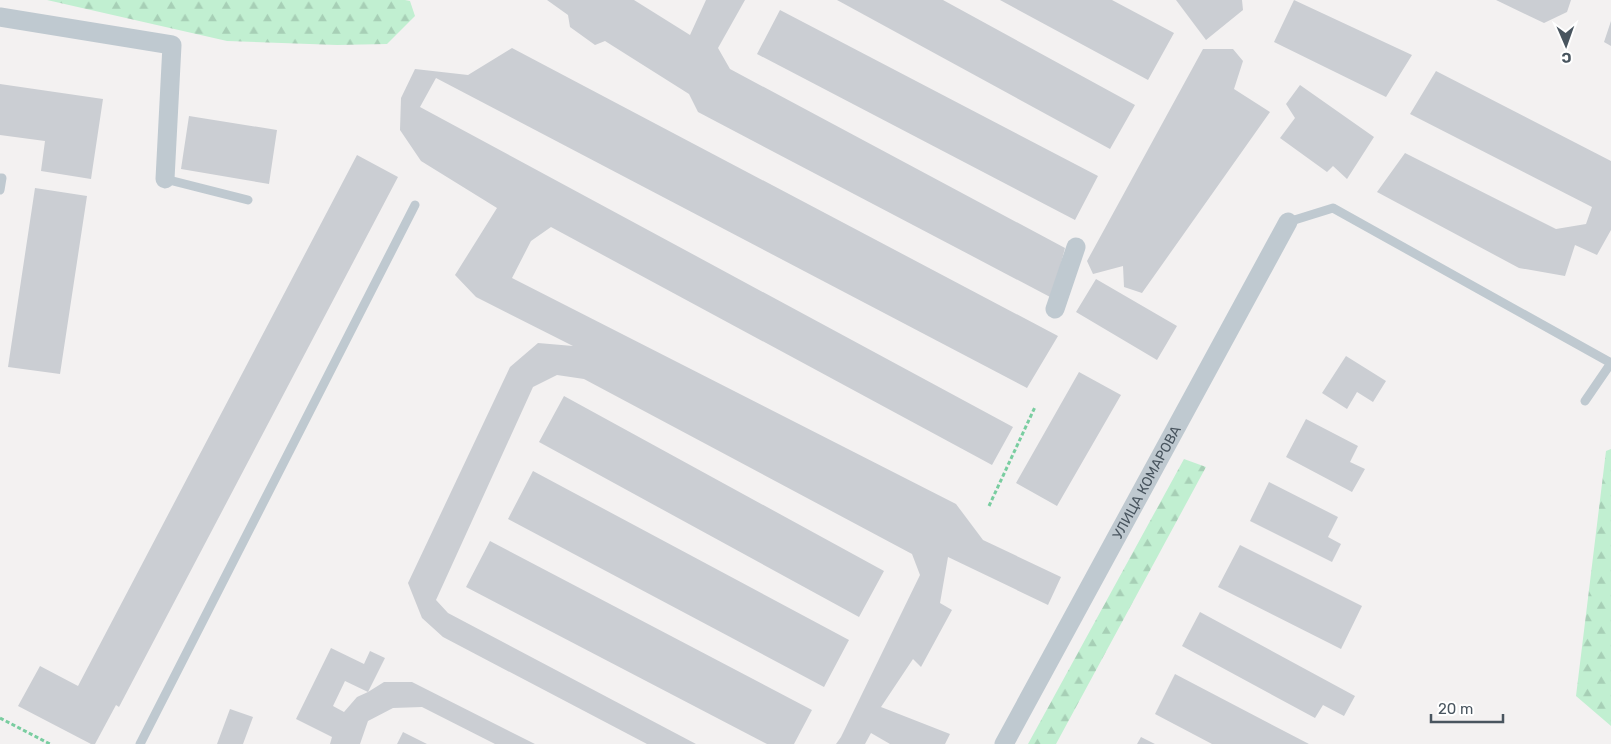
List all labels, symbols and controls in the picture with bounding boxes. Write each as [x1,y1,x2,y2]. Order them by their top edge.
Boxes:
north arrow [1541,20,1591,70]
text: С [1561,49,1572,66]
street label: УЛИЦА КОМАРОВА [1109,422,1185,542]
scale bar [1431,692,1504,724]
text: 20 m [1438,700,1473,718]

